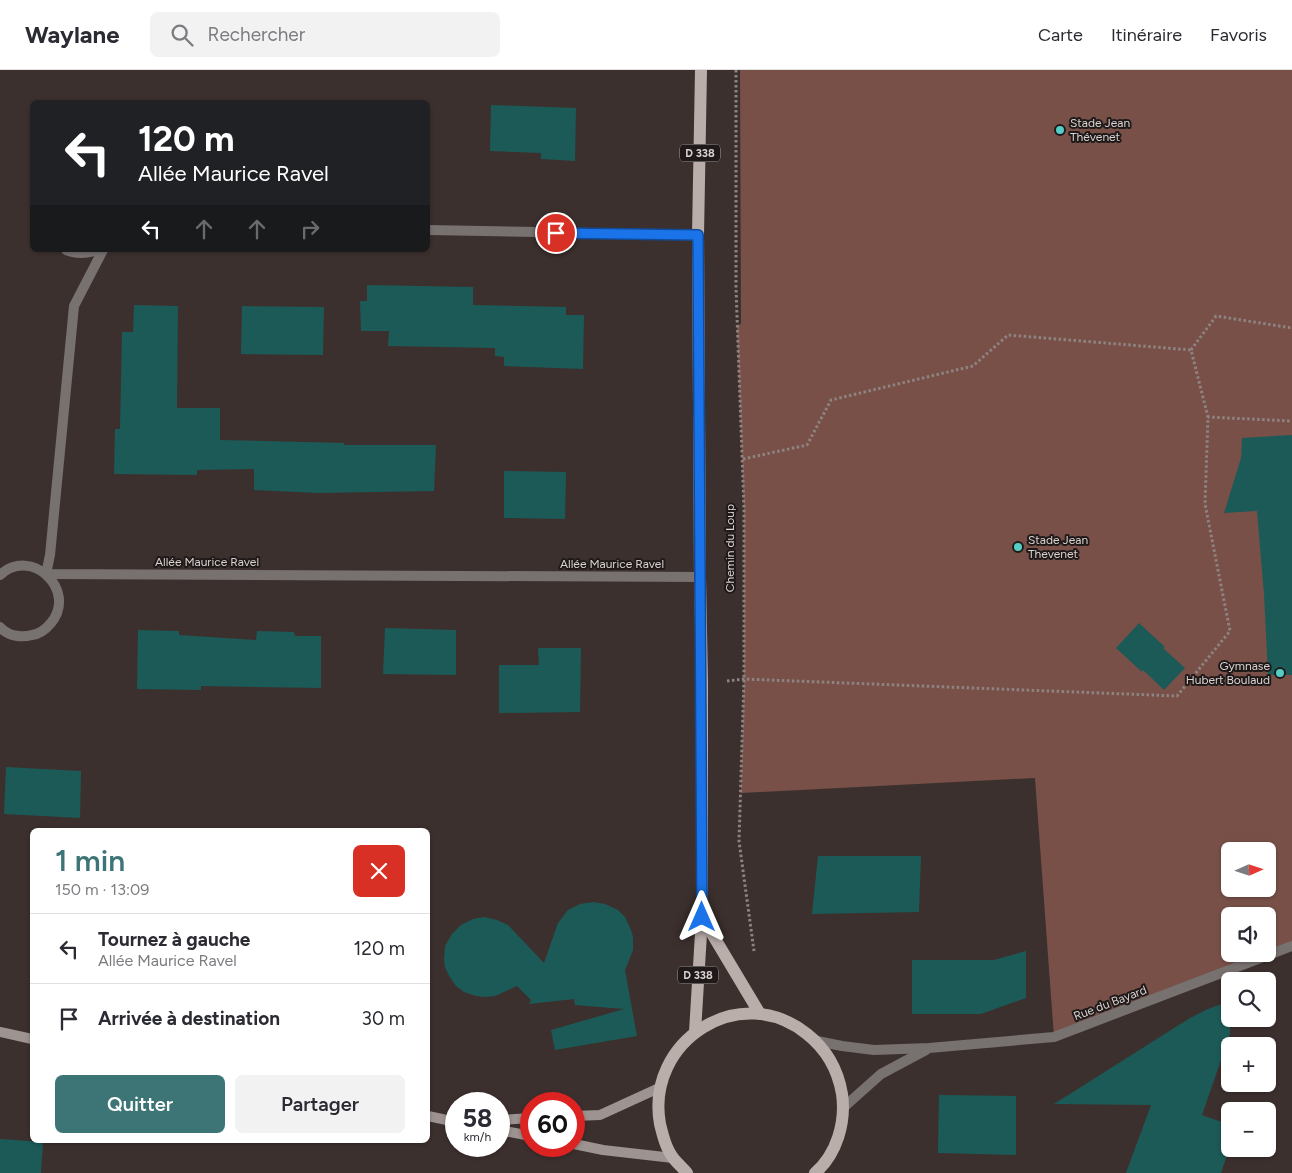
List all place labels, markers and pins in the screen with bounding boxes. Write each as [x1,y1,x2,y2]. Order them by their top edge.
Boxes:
place label: Stade Jean Thévenet [1070,116,1130,144]
marker: Stade Jean Thévenet [1054,124,1066,136]
pin [535,212,577,254]
place label: Stade Jean Thevenet [1028,533,1088,561]
marker: Stade Jean Thevenet [1012,541,1024,553]
place label: Gymnase Hubert Boulaud [1186,659,1270,687]
marker: Gymnase Hubert Boulaud [1274,667,1286,679]

